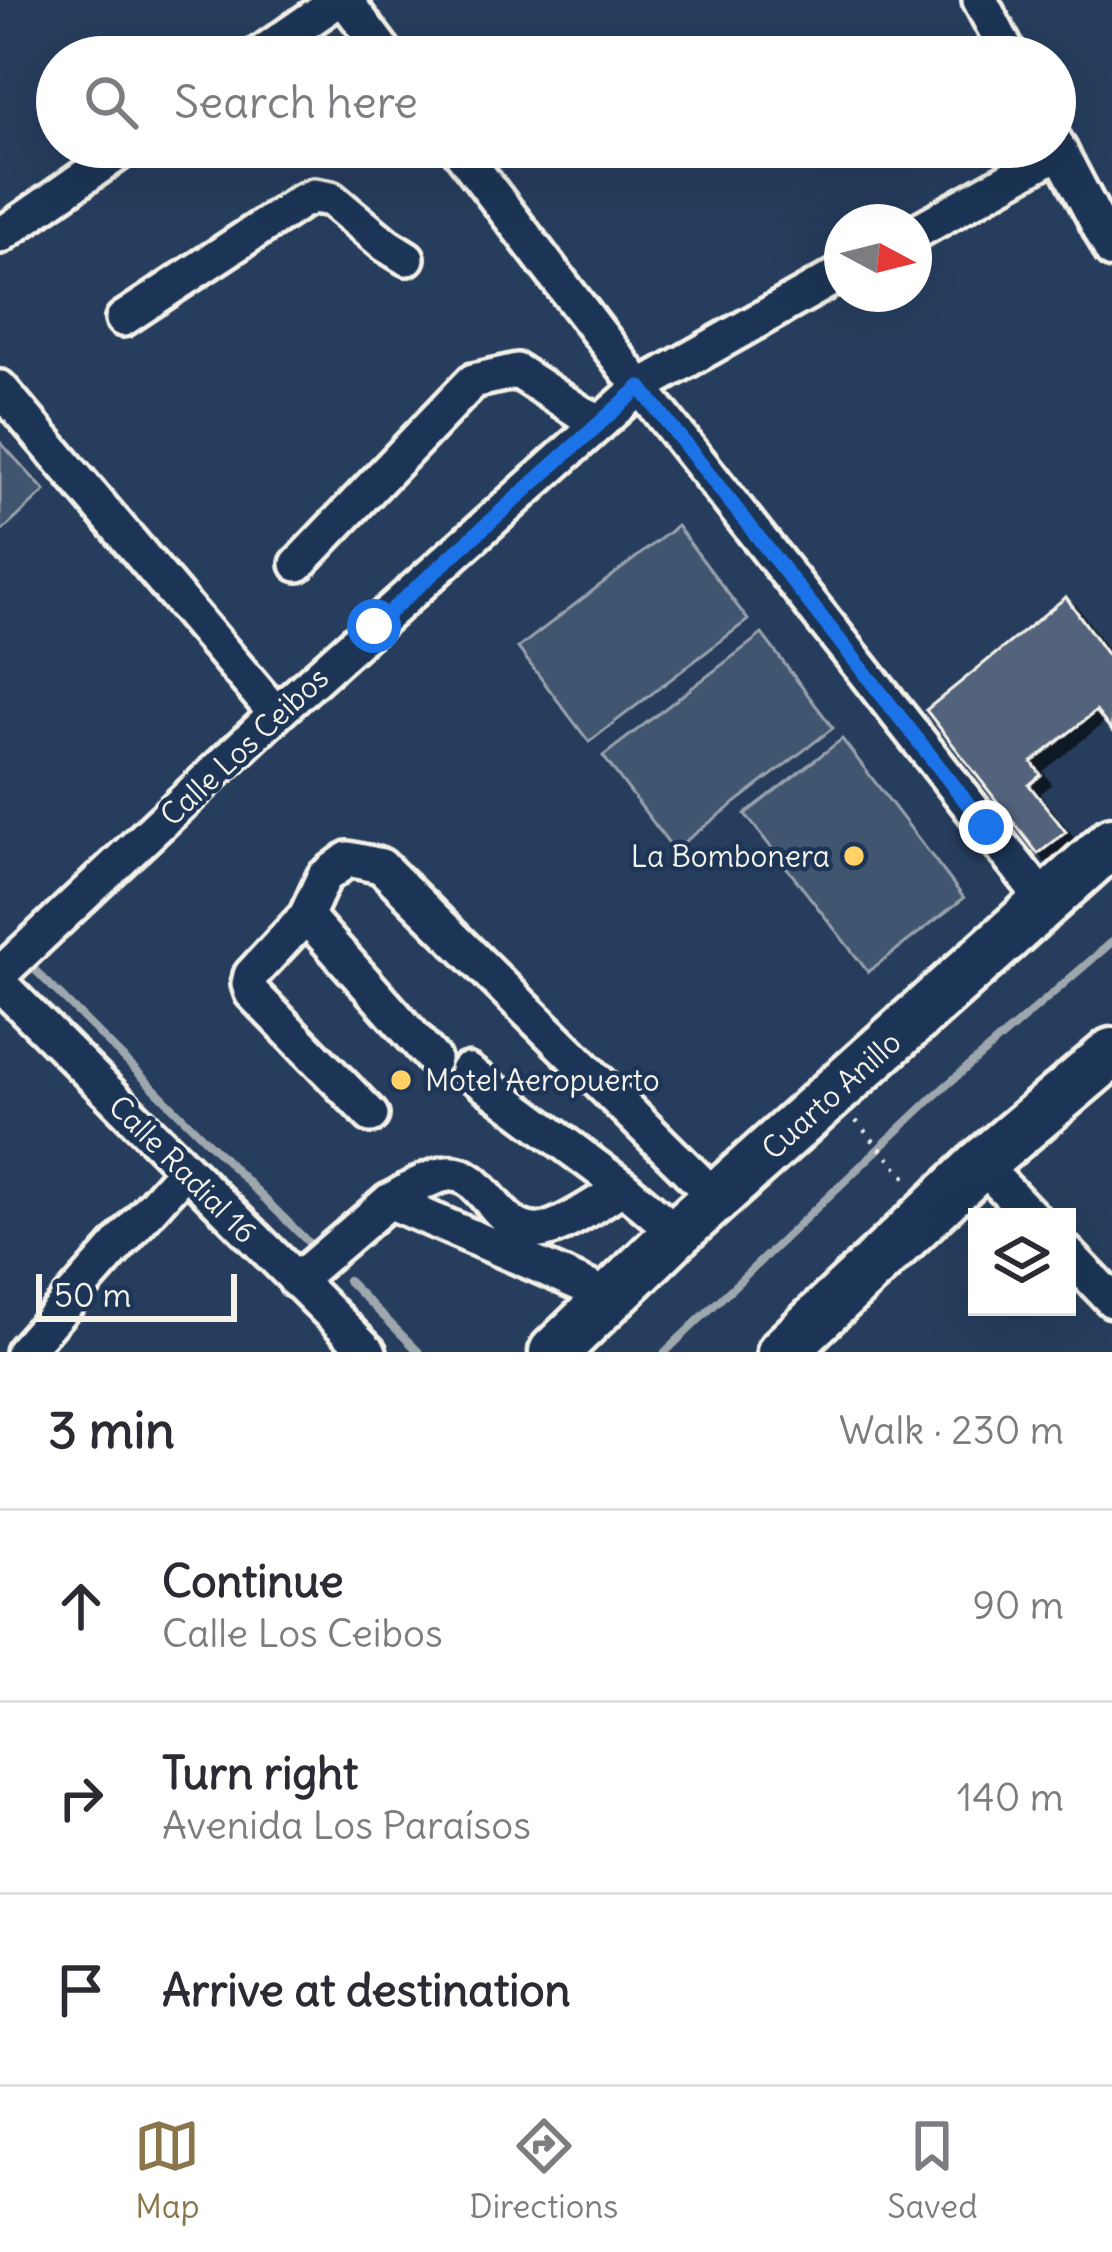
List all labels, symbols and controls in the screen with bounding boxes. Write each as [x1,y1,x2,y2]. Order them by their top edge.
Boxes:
search box [36,36,1076,168]
icon: search [78,69,144,135]
text: Search here [174,74,418,130]
north arrow [824,204,932,312]
route start [347,599,401,653]
street label: Calle Los Ceibos [152,658,336,834]
route end [959,800,1013,854]
place label: La Bombonera [631,837,830,875]
marker: La Bombonera [841,843,867,869]
street label: Cuarto Anillo [754,1023,908,1167]
place label: Motel Aeropuerto [425,1061,660,1099]
marker: Motel Aeropuerto [388,1067,414,1093]
street label: Calle Radial 16 [101,1087,265,1251]
map controls [968,1208,1076,1316]
button: layers [968,1208,1076,1316]
scale bar [36,1268,237,1321]
text: 50 m [54,1274,131,1316]
text: 3 min [48,1398,175,1462]
text: Walk · 230 m [839,1406,1064,1455]
text: Continue [162,1553,344,1609]
icon: ahead [48,1573,114,1639]
text: 90 m [972,1581,1064,1630]
text: Calle Los Ceibos [162,1609,443,1658]
text: Turn right [162,1745,358,1801]
icon: right [48,1765,114,1831]
text: 140 m [957,1773,1064,1822]
text: Avenida Los Paraísos [162,1801,531,1850]
icon: arrive [48,1957,114,2023]
text: Arrive at destination [162,1962,571,2018]
tab: Map [134,2113,200,2227]
tab: Directions [469,2113,618,2227]
tab: Saved [887,2113,978,2227]

